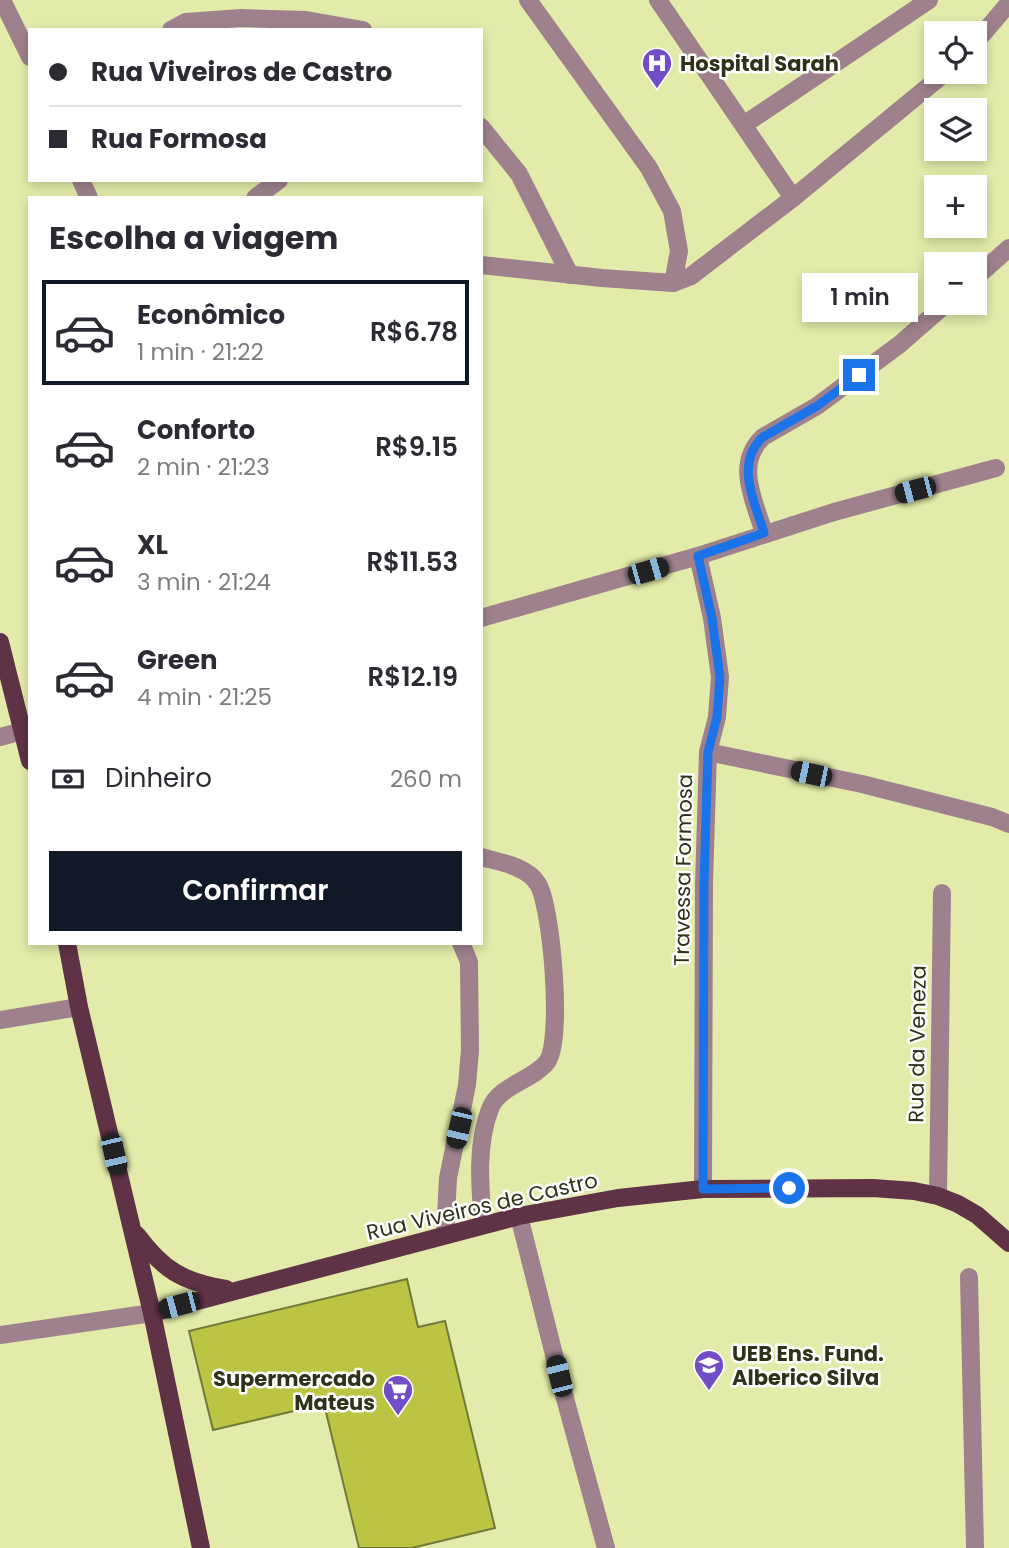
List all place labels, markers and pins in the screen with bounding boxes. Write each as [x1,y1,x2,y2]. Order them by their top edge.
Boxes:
hospital icon: Hospital Sarah [640,46,674,90]
place label: Hospital Sarah [680,49,839,78]
place label: UEB Ens. Fund. Alberico Silva [732,1339,884,1392]
school or university icon: UEB Ens. Fund. Alberico Silva [692,1348,726,1392]
place label: Supermercado Mateus [213,1364,375,1417]
supermarket icon: Supermercado Mateus [381,1373,415,1417]

